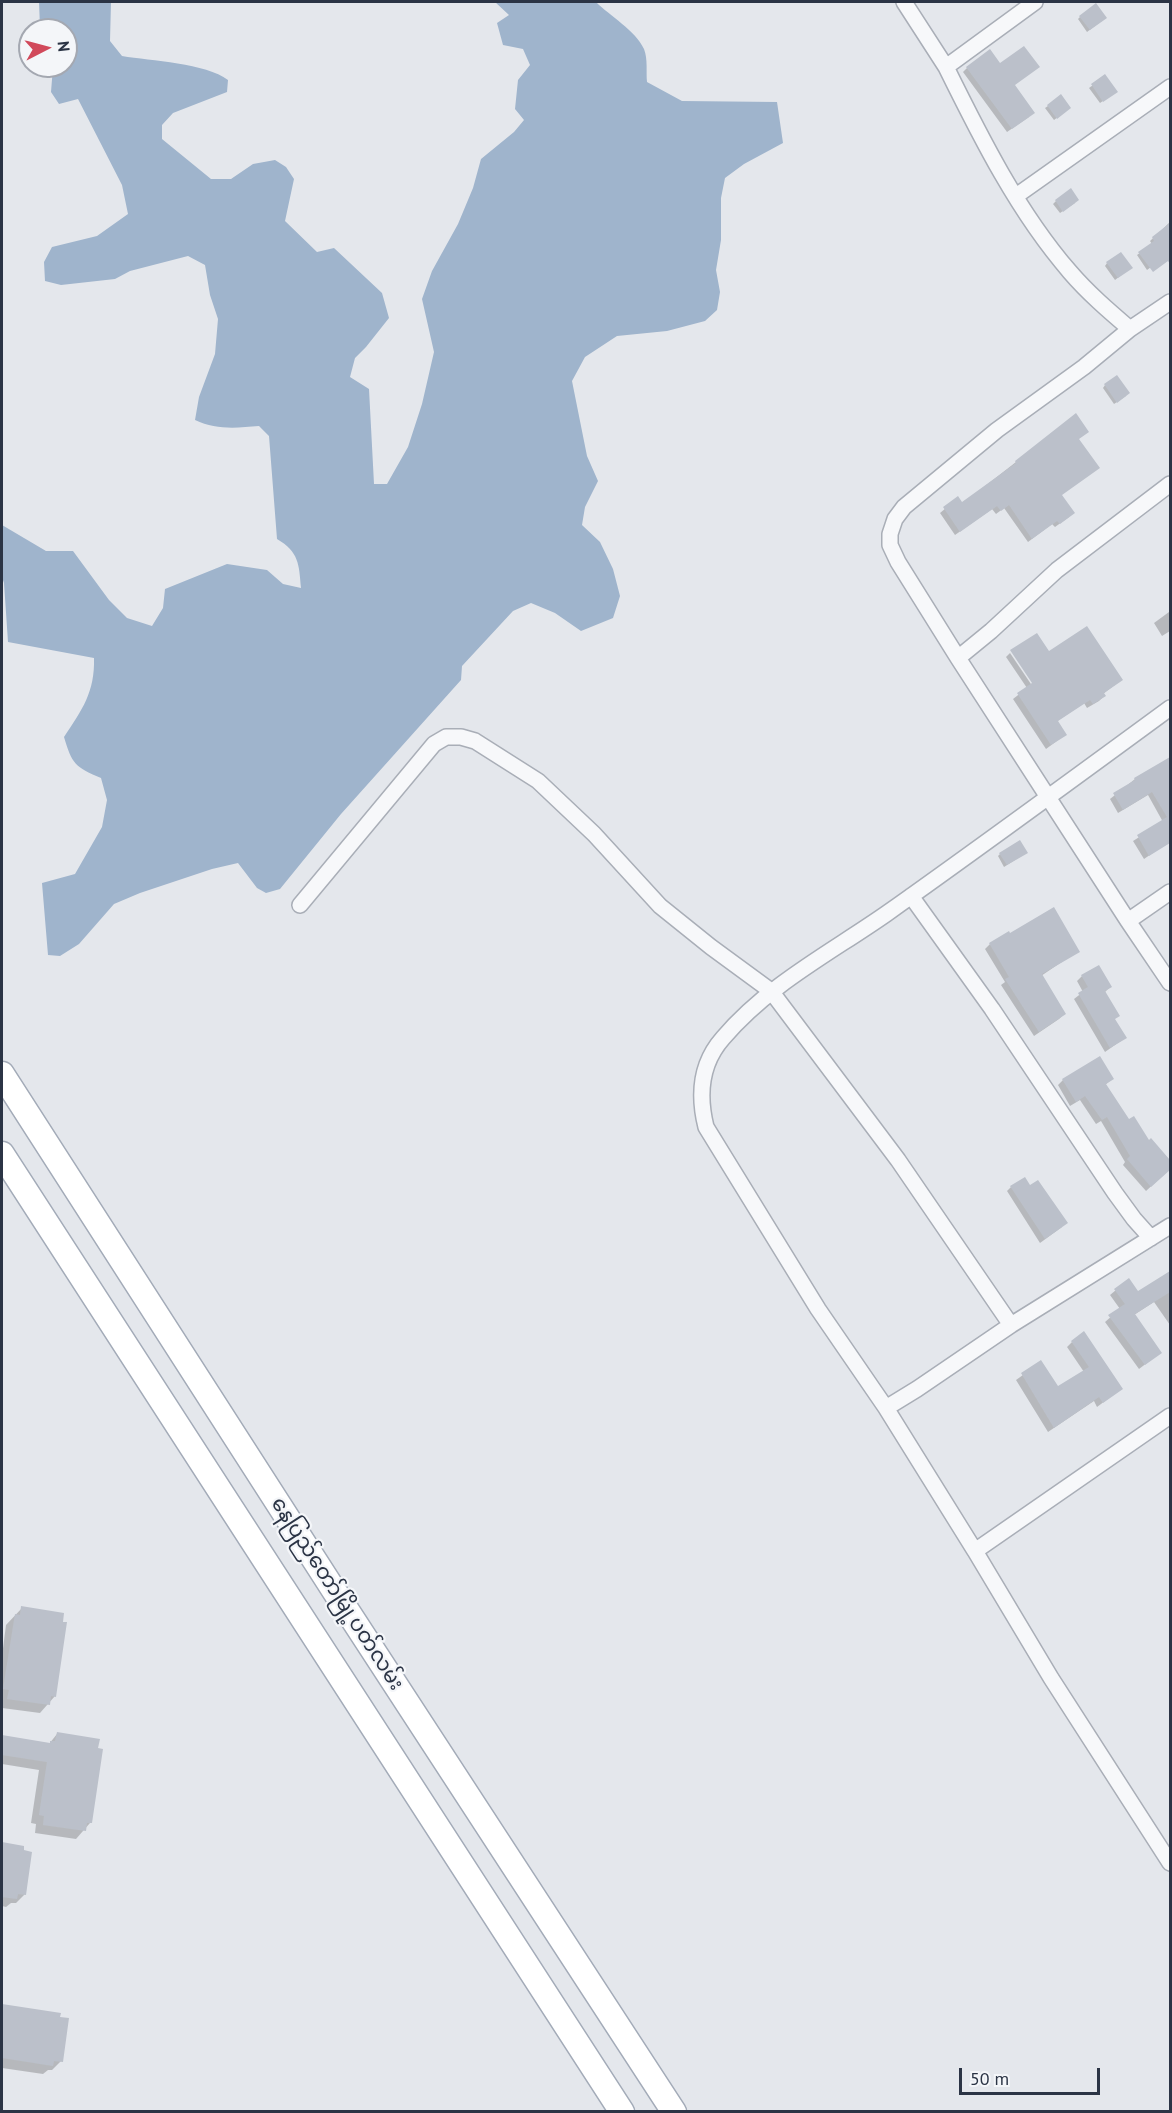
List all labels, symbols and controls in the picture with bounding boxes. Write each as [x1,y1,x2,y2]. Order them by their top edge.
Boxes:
north arrow [18,18,78,78]
text: N [53,40,74,53]
street label: နေပြည်တော်မြို့ပတ်လမ်း [265,1493,409,1695]
scale bar [962,2056,1103,2094]
text: 50 m [970,2067,1009,2090]

